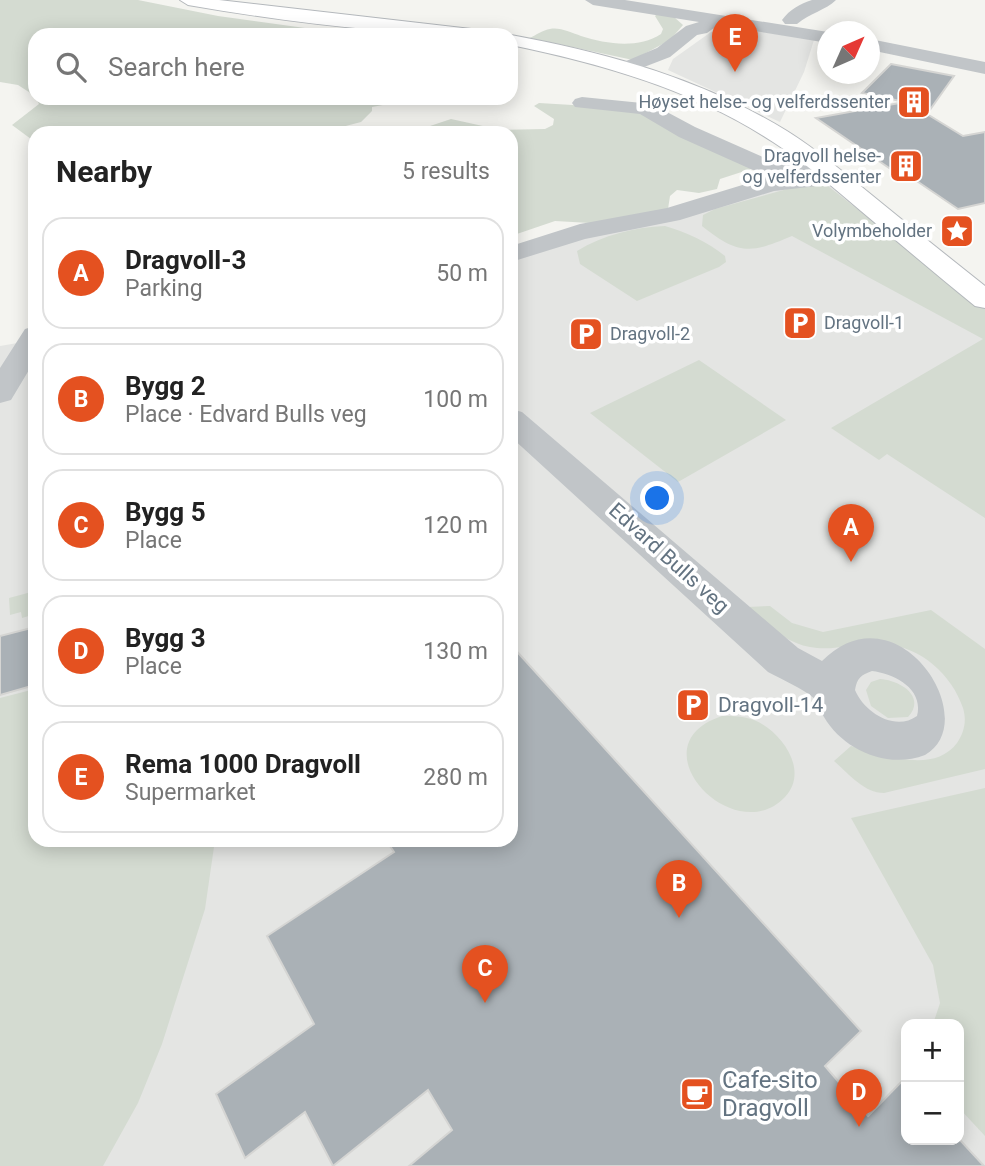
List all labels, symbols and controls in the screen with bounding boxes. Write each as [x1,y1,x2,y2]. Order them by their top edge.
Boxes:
pin: E [712,14,758,72]
north arrow [817,21,880,84]
search box [28,28,518,105]
icon: search [52,48,90,86]
text: Search here [108,52,245,82]
building icon: Høyset helse- og velferdssenter [895,83,933,121]
place label: Høyset helse- og velferdssenter [639,91,890,112]
place label: Dragvoll helse- og velferdssenter [742,145,881,187]
building icon: Dragvoll helse- og velferdssenter [887,147,925,185]
text: Nearby [56,154,152,189]
text: 5 results [402,158,490,185]
place icon: Volymbeholder [938,212,976,250]
place label: Volymbeholder [812,220,932,241]
text: Dragvoll-3 [125,245,246,275]
text: A [73,260,89,287]
text: 50 m [436,260,488,287]
text: Parking [125,275,203,302]
parking icon: Dragvoll-1 [781,304,819,342]
place label: Dragvoll-1 [824,312,904,333]
parking icon: Dragvoll-2 [567,315,605,353]
place label: Dragvoll-2 [610,323,690,344]
text: Bygg 2 [125,371,206,401]
text: B [74,386,88,413]
text: 100 m [423,386,488,413]
text: Place · Edvard Bulls veg [125,401,367,428]
your location [640,481,674,515]
text: Bygg 5 [125,497,206,527]
street label: Edvard Bulls veg [604,498,734,618]
pin: A [828,504,874,562]
text: C [73,512,89,539]
text: 120 m [423,512,488,539]
text: Place [125,527,182,554]
text: Bygg 3 [125,623,206,653]
text: D [74,638,88,665]
text: 130 m [423,638,488,665]
text: Place [125,653,182,680]
parking icon: Dragvoll-14 [674,686,712,724]
place label: Dragvoll-14 [718,693,824,717]
text: Rema 1000 Dragvoll [125,749,361,779]
text: E [75,764,87,791]
text: 280 m [423,764,488,791]
text: Supermarket [125,779,256,806]
pin: B [656,860,702,918]
pin: C [462,945,508,1003]
map controls [901,1019,964,1145]
button: + [901,1019,964,1082]
place label: Cafe-sito Dragvoll [722,1066,818,1122]
pin: D [836,1069,882,1127]
cafe icon: Cafe-sito Dragvoll [678,1075,716,1113]
button: − [901,1082,964,1145]

